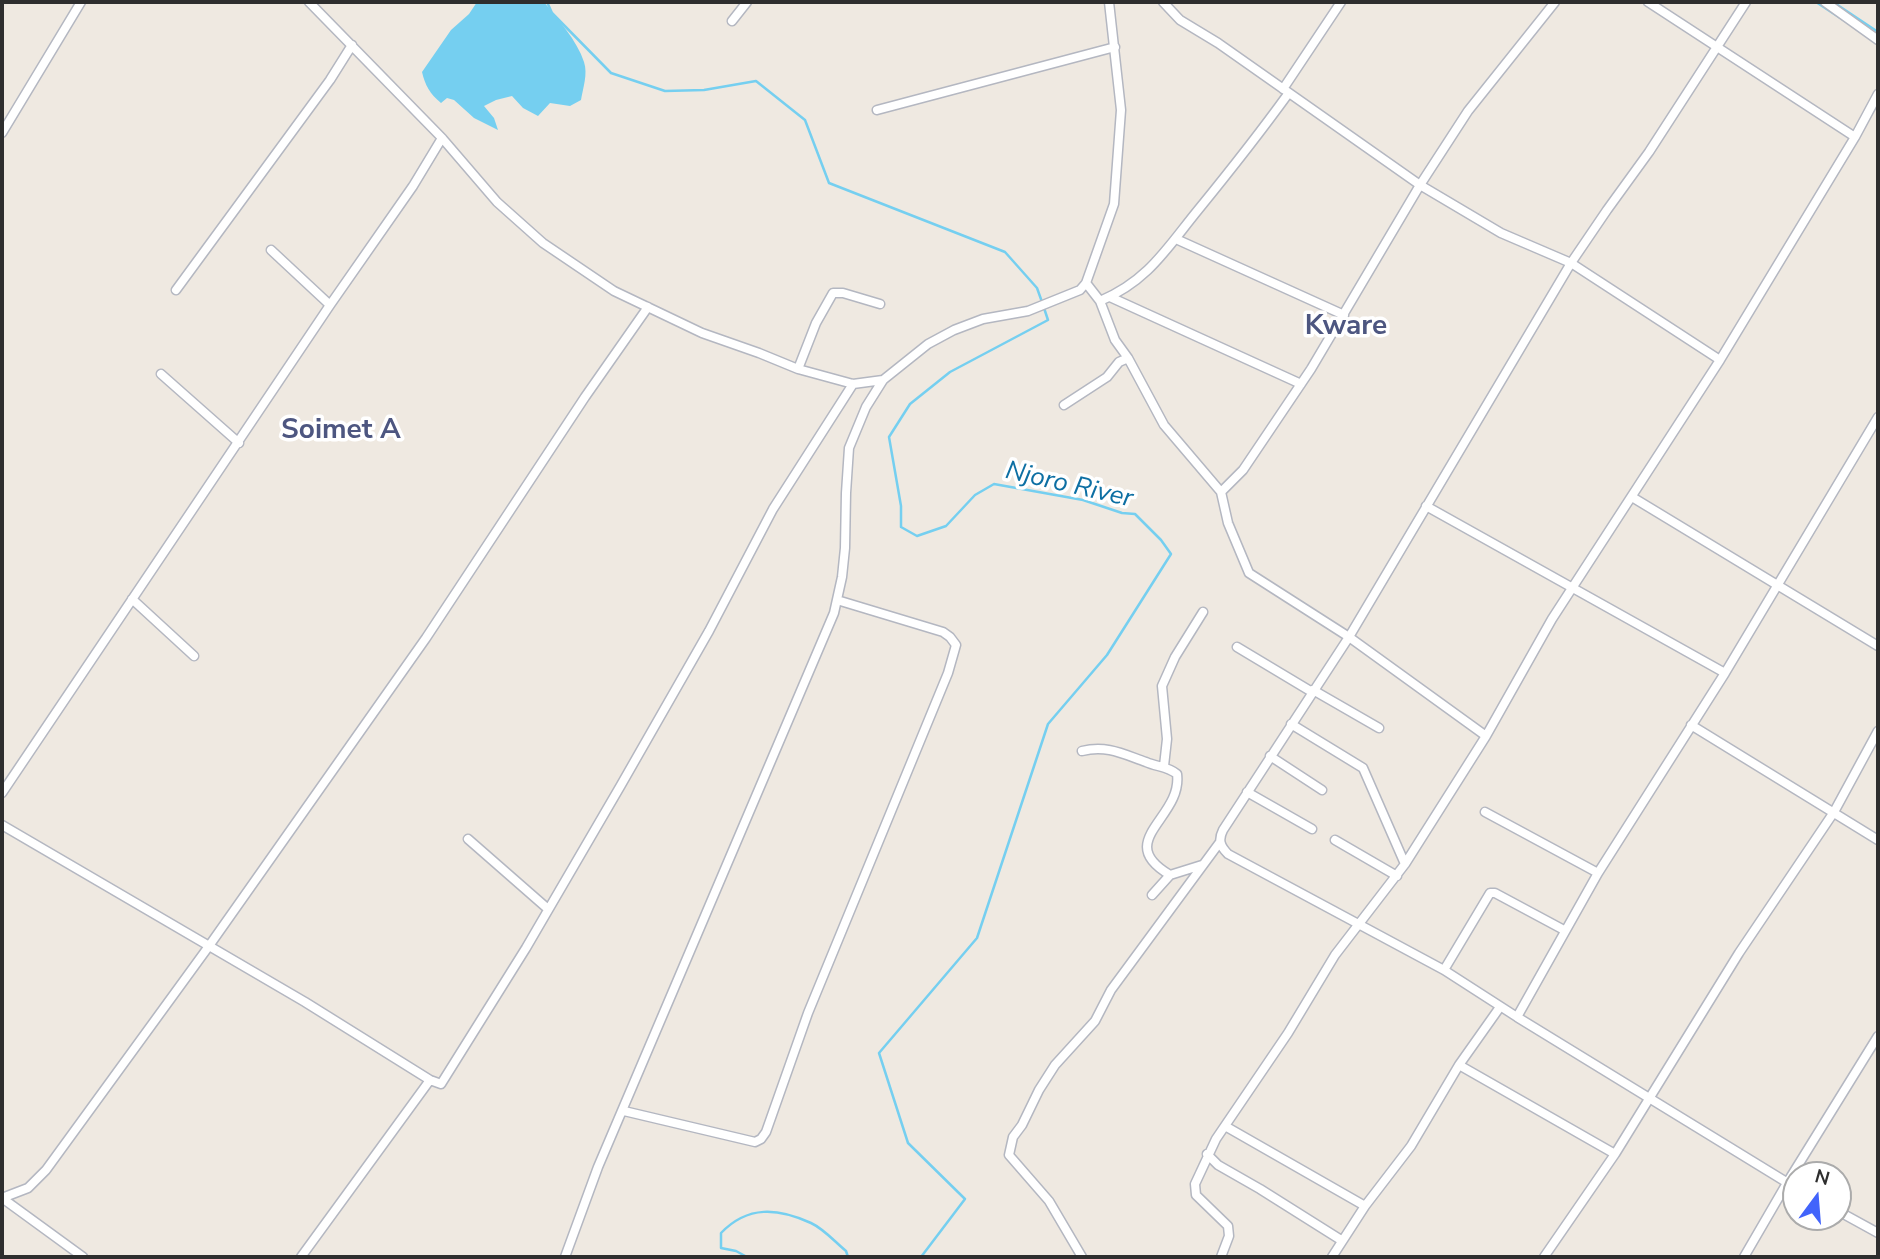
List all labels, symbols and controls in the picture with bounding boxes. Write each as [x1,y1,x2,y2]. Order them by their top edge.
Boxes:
district label: Kware [1305,310,1387,344]
district label: Soimet A [281,414,401,448]
water label: Njoro River [1002,456,1136,516]
north arrow [1782,1161,1852,1231]
text: N [1812,1163,1833,1192]

